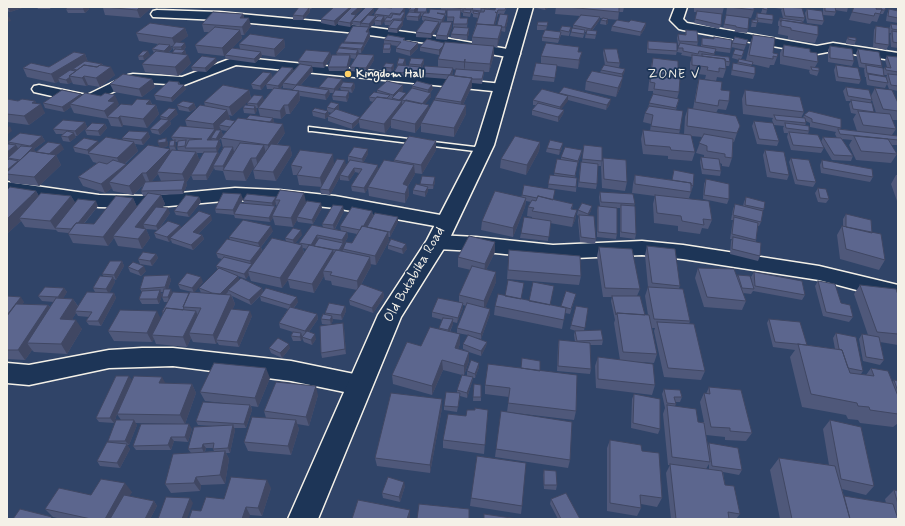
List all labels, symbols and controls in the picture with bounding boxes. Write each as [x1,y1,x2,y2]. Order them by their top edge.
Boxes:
place label: Kingdom Hall [356,67,424,81]
district label: ZONE V [647,67,701,83]
marker: Kingdom Hall [343,69,353,79]
street label: Old Butabika Road [381,224,449,326]

